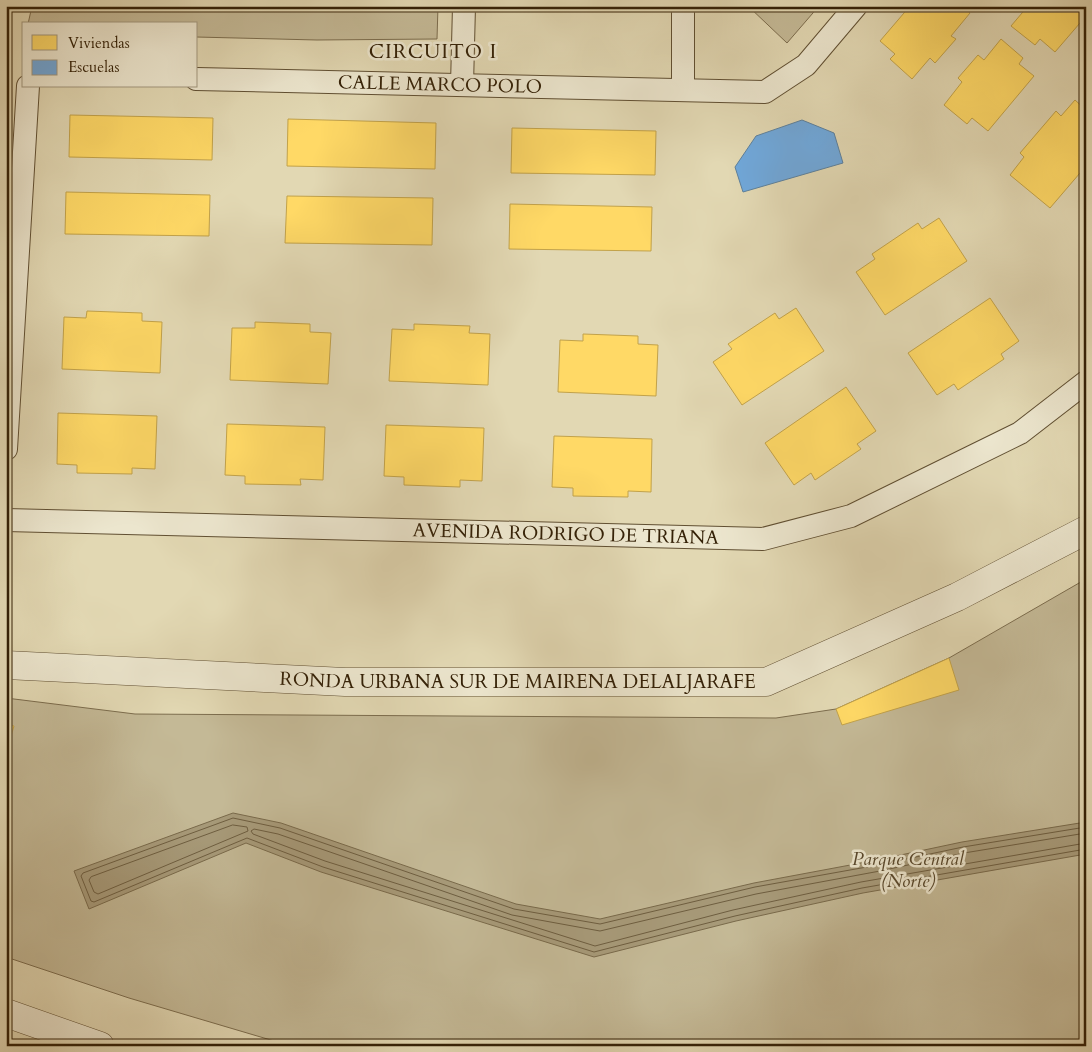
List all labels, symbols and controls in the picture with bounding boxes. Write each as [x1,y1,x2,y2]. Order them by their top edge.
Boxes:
legend [22,22,198,88]
text: Viviendas [68,33,130,53]
district label: CIRCUITO I [369,38,497,65]
text: Escuelas [68,57,119,77]
street label: CALLE MARCO POLO [338,69,542,100]
street label: AVENIDA RODRIGO DE TRIANA [412,517,720,551]
street label: RONDA URBANA SUR DE MAIRENA DELALJARAFE [279,666,756,695]
park label: Parque Central (Norte) [852,846,965,894]

